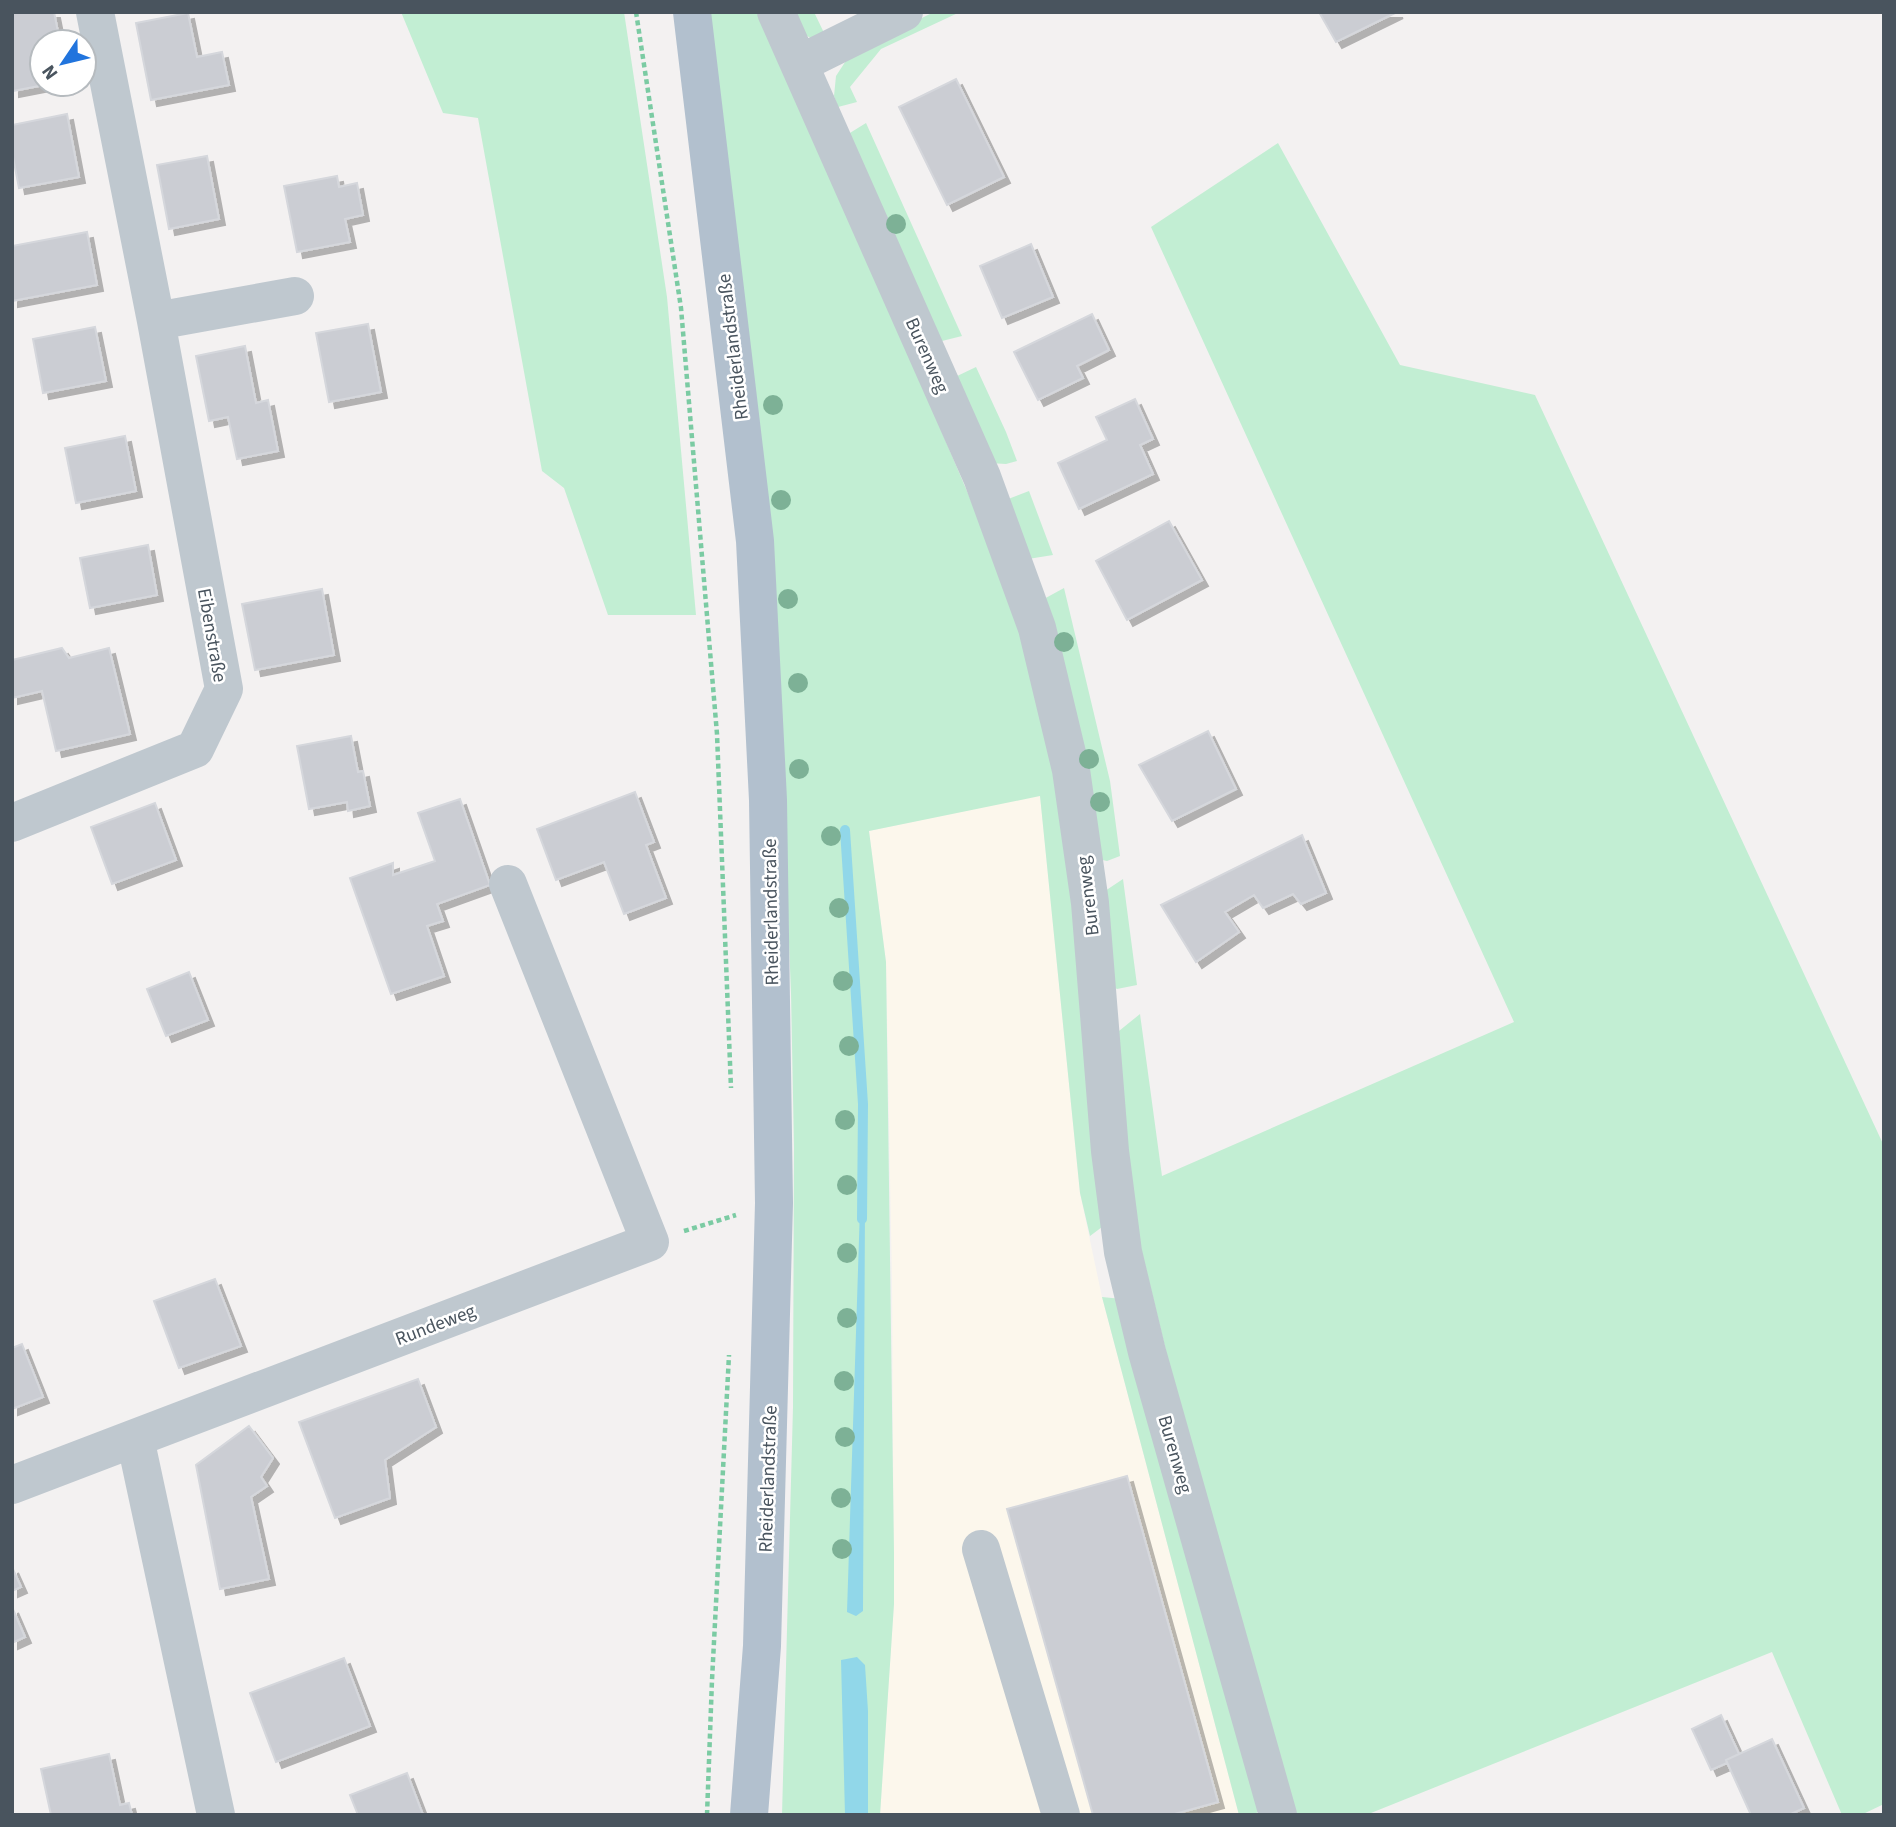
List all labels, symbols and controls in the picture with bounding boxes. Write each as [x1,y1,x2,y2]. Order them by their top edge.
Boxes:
north arrow [28,28,98,98]
text: N [36,59,65,85]
street label: Rheiderlandstraße [711,272,756,422]
street label: Burenweg [898,314,955,398]
street label: Eibenstraße [190,586,233,684]
street label: Rheiderlandstraße [757,838,786,986]
street label: Burenweg [1070,854,1107,937]
street label: Rundeweg [391,1298,480,1353]
street label: Rheiderlandstraße [752,1405,785,1553]
street label: Burenweg [1151,1412,1199,1497]

